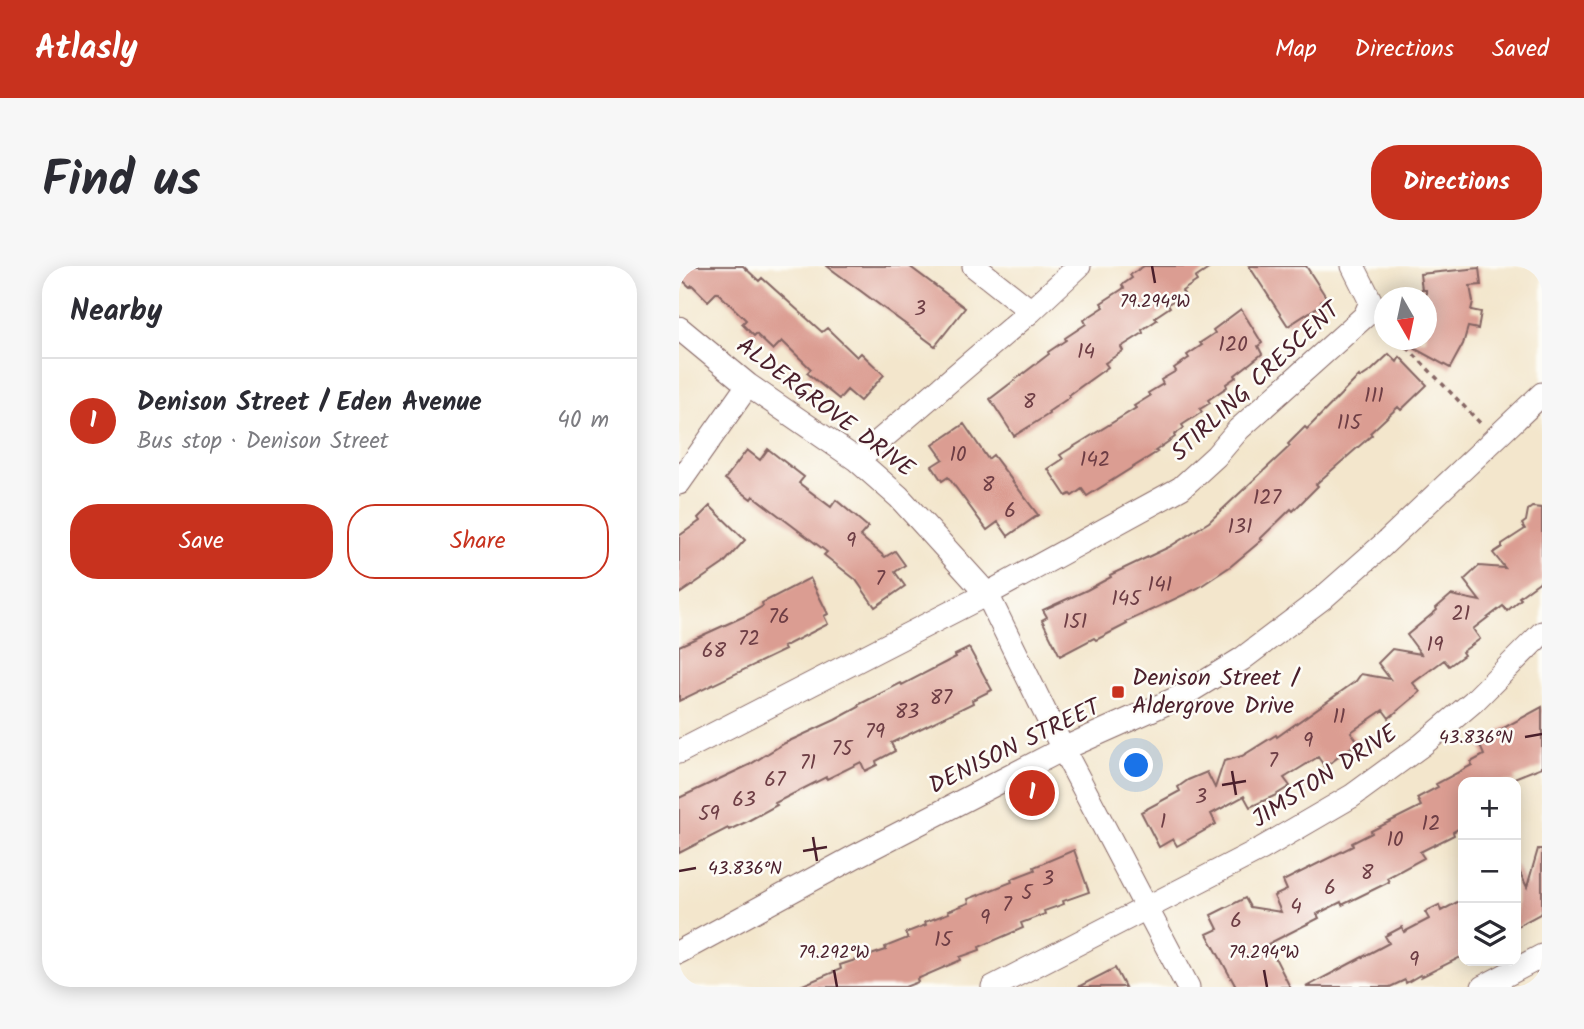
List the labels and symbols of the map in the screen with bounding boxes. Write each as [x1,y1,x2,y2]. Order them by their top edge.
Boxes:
north arrow [1374,287,1437,350]
text: 79.294°W [1120,288,1190,317]
street label: STIRLING CRESCENT [1162,291,1352,472]
house number: 3 [914,293,926,326]
street label: ALDERGROVE DRIVE [727,328,923,489]
house number: 120 [1218,329,1248,362]
house number: 14 [1077,336,1095,369]
house number: 111 [1364,380,1384,413]
house number: 8 [1023,386,1036,419]
house number: 115 [1337,407,1363,440]
house number: 10 [949,439,967,472]
house number: 142 [1080,444,1110,477]
house number: 8 [982,469,995,502]
house number: 127 [1253,482,1283,515]
house number: 6 [1004,495,1016,528]
house number: 131 [1227,511,1253,544]
house number: 9 [846,525,856,558]
house number: 7 [875,563,886,596]
house number: 141 [1148,569,1172,602]
house number: 145 [1111,583,1142,616]
house number: 21 [1452,598,1470,631]
house number: 76 [768,601,790,634]
house number: 151 [1063,606,1087,639]
house number: 72 [738,623,760,656]
house number: 19 [1427,629,1443,662]
house number: 68 [702,635,727,668]
place label: Denison Street / Aldergrove Drive [1132,659,1301,726]
house number: 87 [930,682,953,715]
marker: Denison Street / Aldergrove Drive [1110,684,1126,700]
street label: DENISON STREET [922,688,1110,806]
house number: 83 [895,696,919,729]
house number: 11 [1332,701,1346,734]
street label: JIMSTON DRIVE [1244,715,1407,839]
house number: 79 [865,716,885,749]
text: 43.836°N [1439,724,1513,753]
house number: 9 [1303,725,1313,758]
house number: 75 [832,733,854,766]
house number: 7 [1268,745,1279,778]
house number: 71 [800,747,816,780]
your location [1119,748,1153,782]
house number: 67 [764,764,787,797]
pin: 1 [1009,767,1055,819]
house number: 3 [1195,781,1207,814]
house number: 63 [732,784,756,817]
house number: 59 [698,798,720,831]
house number: 1 [1160,806,1166,839]
house number: 12 [1422,808,1440,841]
house number: 10 [1386,824,1404,857]
text: 43.836°N [708,855,782,884]
house number: 8 [1361,857,1374,890]
house number: 3 [1042,863,1054,896]
house number: 6 [1324,872,1336,905]
house number: 5 [1021,877,1034,910]
house number: 7 [1002,889,1013,922]
house number: 4 [1290,891,1302,924]
house number: 9 [980,902,990,935]
house number: 6 [1230,905,1242,938]
house number: 15 [934,924,954,957]
text: 79.292°W [798,939,870,968]
text: 79.294°W [1229,939,1299,968]
house number: 9 [1409,944,1419,977]

